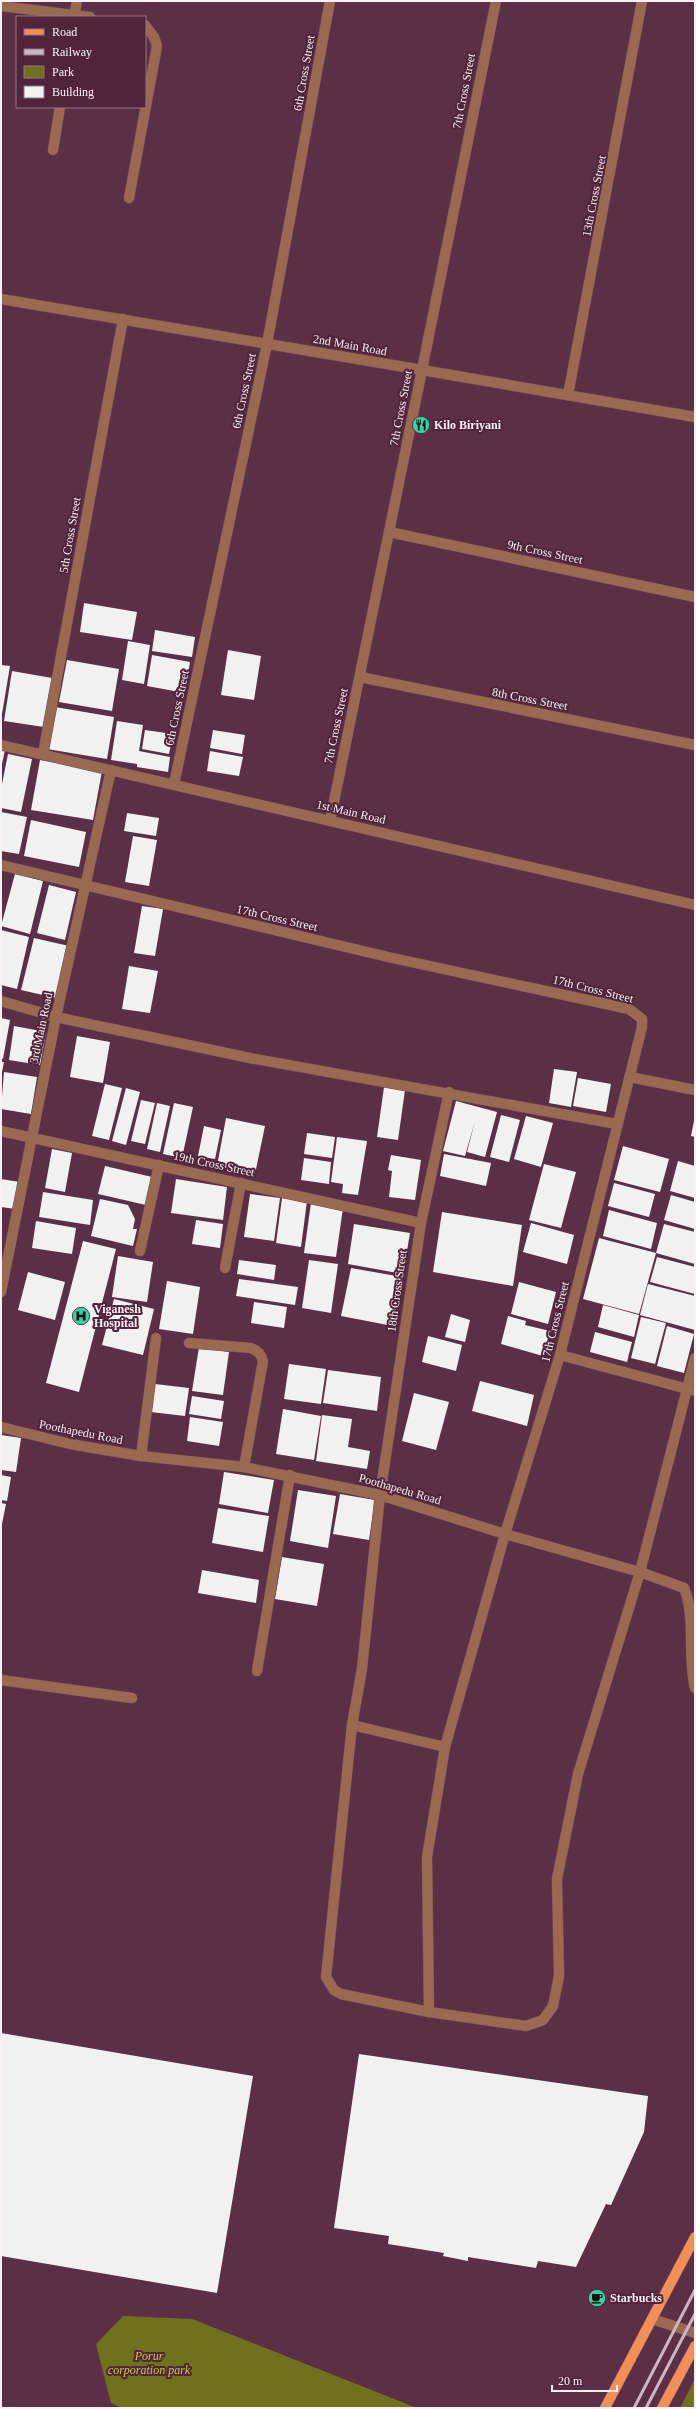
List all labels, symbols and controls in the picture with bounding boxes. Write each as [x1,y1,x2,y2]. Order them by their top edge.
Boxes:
legend [16,16,146,108]
text: Road [52,25,77,39]
street label: 6th Cross Street [290,33,318,112]
text: Railway [52,45,92,59]
street label: 7th Cross Street [450,51,478,130]
text: Park [52,65,74,79]
text: Building [52,85,94,99]
street label: 13th Cross Street [579,153,609,238]
street label: 2nd Main Road [312,332,388,358]
street label: 6th Cross Street [229,351,259,430]
street label: 7th Cross Street [387,368,415,447]
restaurant icon: Kilo Biriyani [411,415,431,435]
place label: Kilo Biriyani [434,418,502,432]
street label: 5th Cross Street [56,495,84,574]
street label: 9th Cross Street [506,537,585,567]
street label: 6th Cross Street [162,668,192,747]
street label: 8th Cross Street [491,685,570,713]
street label: 7th Cross Street [321,686,351,765]
street label: 1st Main Road [315,797,387,827]
street label: 17th Cross Street [235,902,319,934]
street label: 17th Cross Street [551,972,635,1006]
street label: 3rd Main Road [27,991,55,1065]
street label: 19th Cross Street [172,1149,257,1180]
street label: 18th Cross Street [384,1248,410,1333]
street label: 17th Cross Street [538,1280,572,1364]
place label: Viganesh Hospital [94,1302,141,1330]
hospital icon: Viganesh Hospital [71,1306,91,1326]
street label: Poothapedu Road [38,1417,124,1447]
street label: Poothapedu Road [357,1471,443,1507]
cafe icon: Starbucks [587,2288,607,2308]
place label: Starbucks [610,2291,662,2305]
park label: Porur corporation park [108,2349,191,2377]
scale bar [552,2367,617,2393]
text: 20 m [558,2374,583,2388]

